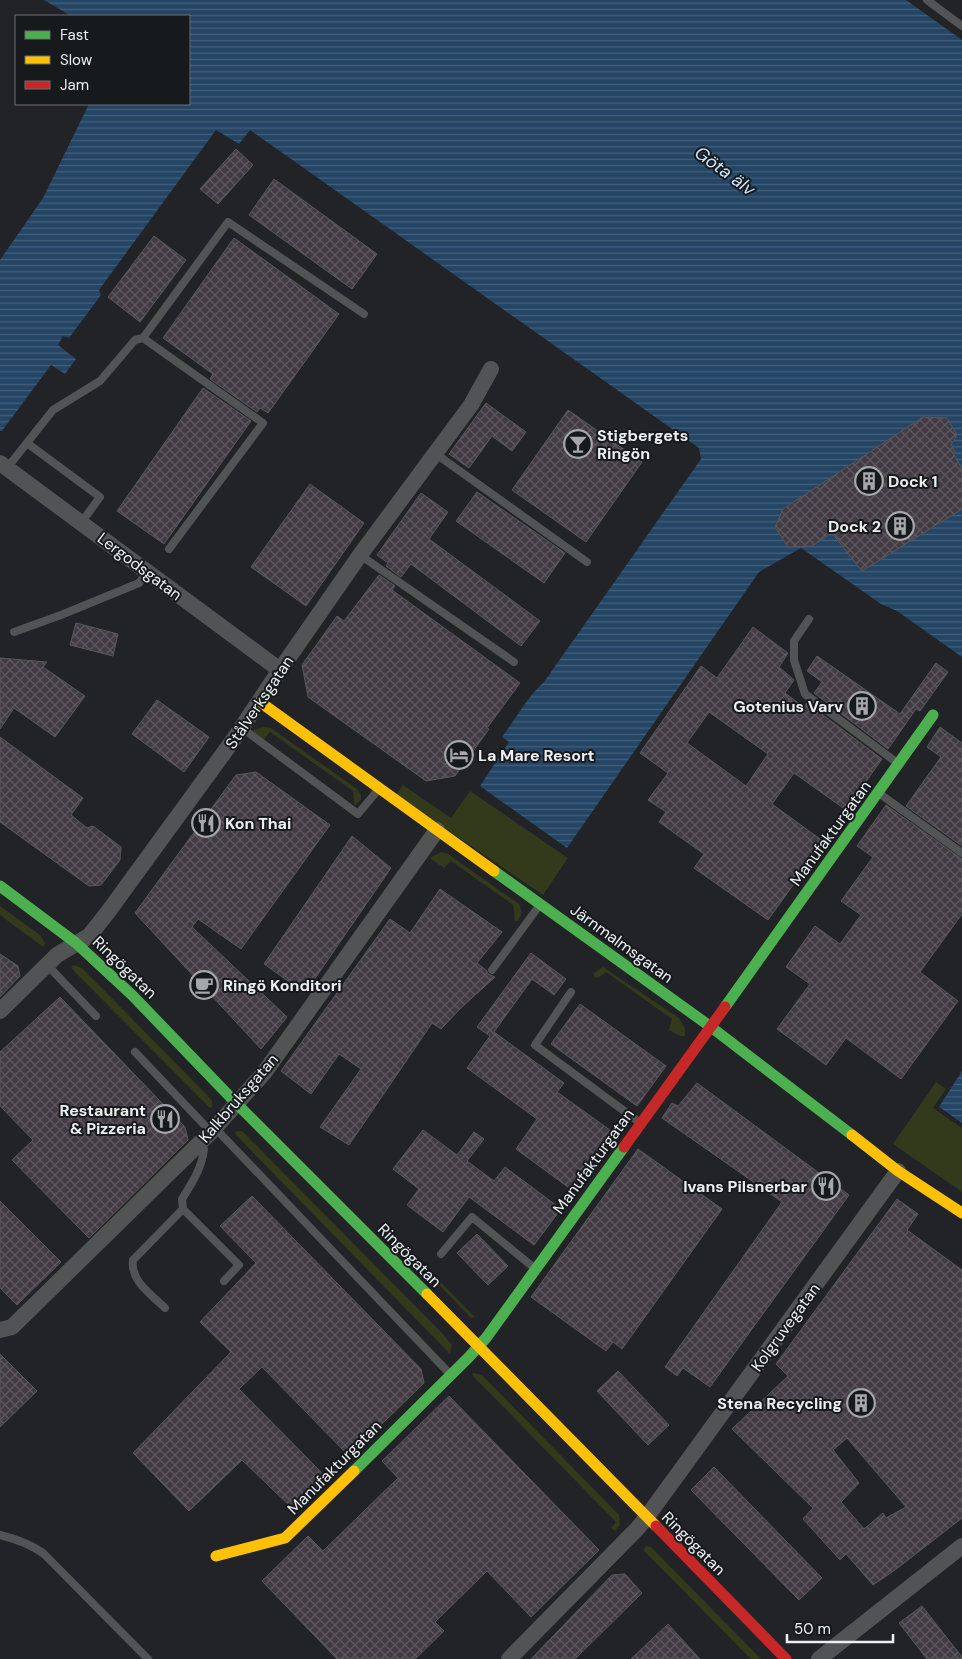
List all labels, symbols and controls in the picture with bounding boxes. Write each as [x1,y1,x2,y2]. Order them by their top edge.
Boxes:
legend [15,15,190,105]
text: Fast [60,25,89,45]
text: Slow [60,50,93,70]
text: Jam [60,75,89,95]
water label: Göta älv [690,141,761,202]
place label: Stigbergets Ringön [597,425,688,464]
bar icon: Stigbergets Ringön [563,429,593,459]
building icon: Dock 1 [854,466,884,496]
place label: Dock 1 [888,471,938,492]
building icon: Dock 2 [885,511,915,541]
place label: Dock 2 [828,516,881,537]
street label: Lergodsgatan [93,528,186,605]
street label: Stålverksgatan [220,652,298,753]
building icon: Gotenius Varv [847,691,877,721]
place label: Gotenius Varv [733,696,843,717]
hotel icon: La Mare Resort [444,740,474,770]
place label: La Mare Resort [478,745,594,766]
street label: Manufakturgatan [785,777,876,890]
restaurant icon: Kon Thai [191,808,221,838]
place label: Kon Thai [225,813,291,834]
street label: Järnmalmsgatan [566,899,677,988]
street label: Ringögatan [88,931,161,1003]
cafe icon: Ringö Konditori [189,970,219,1000]
place label: Ringö Konditori [223,975,342,996]
street label: Kalkbruksgatan [194,1049,283,1147]
place label: Restaurant & Pizzeria [60,1100,146,1139]
restaurant icon: Restaurant & Pizzeria [150,1104,180,1134]
street label: Manufakturgatan [548,1105,639,1218]
restaurant icon: Ivans Pilsnerbar [811,1171,841,1201]
place label: Ivans Pilsnerbar [683,1176,807,1197]
street label: Ringögatan [373,1219,446,1292]
street label: Kolgruvegatan [746,1279,825,1376]
building icon: Stena Recycling [846,1388,876,1418]
place label: Stena Recycling [717,1393,842,1414]
street label: Manufakturgatan [283,1416,386,1519]
street label: Ringögatan [657,1507,730,1580]
scale bar [787,1612,893,1644]
text: 50 m [794,1619,831,1639]

